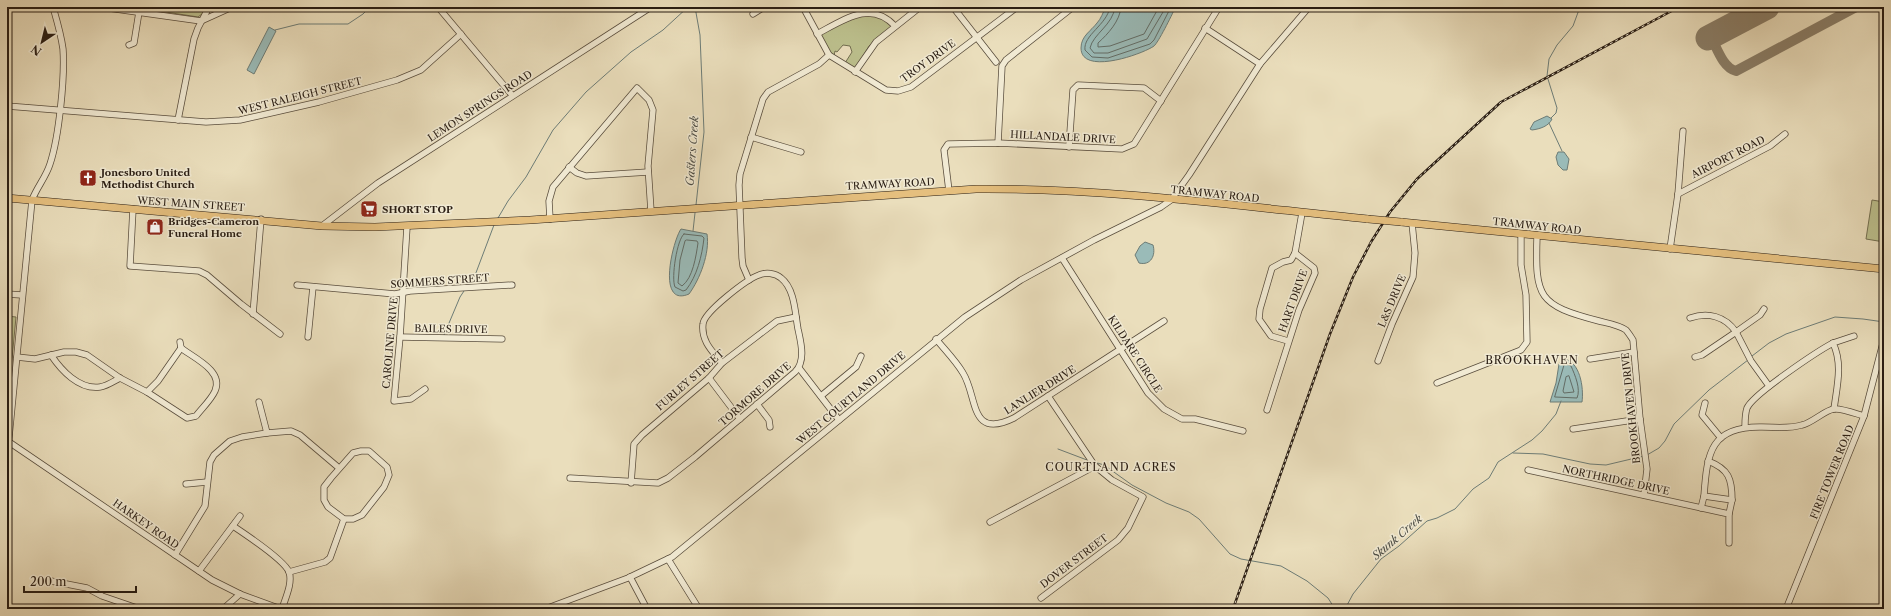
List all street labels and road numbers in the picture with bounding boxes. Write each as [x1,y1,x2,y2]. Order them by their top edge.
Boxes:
street label: TROY DRIVE [898,37,958,85]
street label: LEMON SPRINGS ROAD [425,67,535,145]
street label: WEST RALEIGH STREET [236,74,364,118]
street label: HILLANDALE DRIVE [1010,128,1116,146]
street label: AIRPORT ROAD [1688,133,1767,182]
street label: TRAMWAY ROAD [845,175,935,193]
street label: TRAMWAY ROAD [1170,183,1260,205]
street label: WEST MAIN STREET [136,194,246,214]
street label: TRAMWAY ROAD [1492,215,1582,237]
street label: HART DRIVE [1276,268,1310,334]
street label: SOMMERS STREET [390,271,490,291]
street label: L&S DRIVE [1375,272,1409,330]
street label: CAROLINE DRIVE [380,297,400,389]
street label: KILDARE CIRCLE [1105,313,1165,395]
street label: BAILES DRIVE [414,322,488,336]
street label: FURLEY STREET [653,346,727,413]
street label: WEST COURTLAND DRIVE [793,349,908,448]
street label: BROOKHAVEN DRIVE [1619,352,1643,464]
street label: TORMORE DRIVE [716,359,794,429]
street label: LANLIER DRIVE [1002,363,1078,417]
street label: FIRE TOWER ROAD [1807,423,1857,521]
street label: NORTHRIDGE DRIVE [1561,462,1671,498]
street label: HARKEY ROAD [110,496,182,552]
street label: DOVER STREET [1037,531,1111,591]

